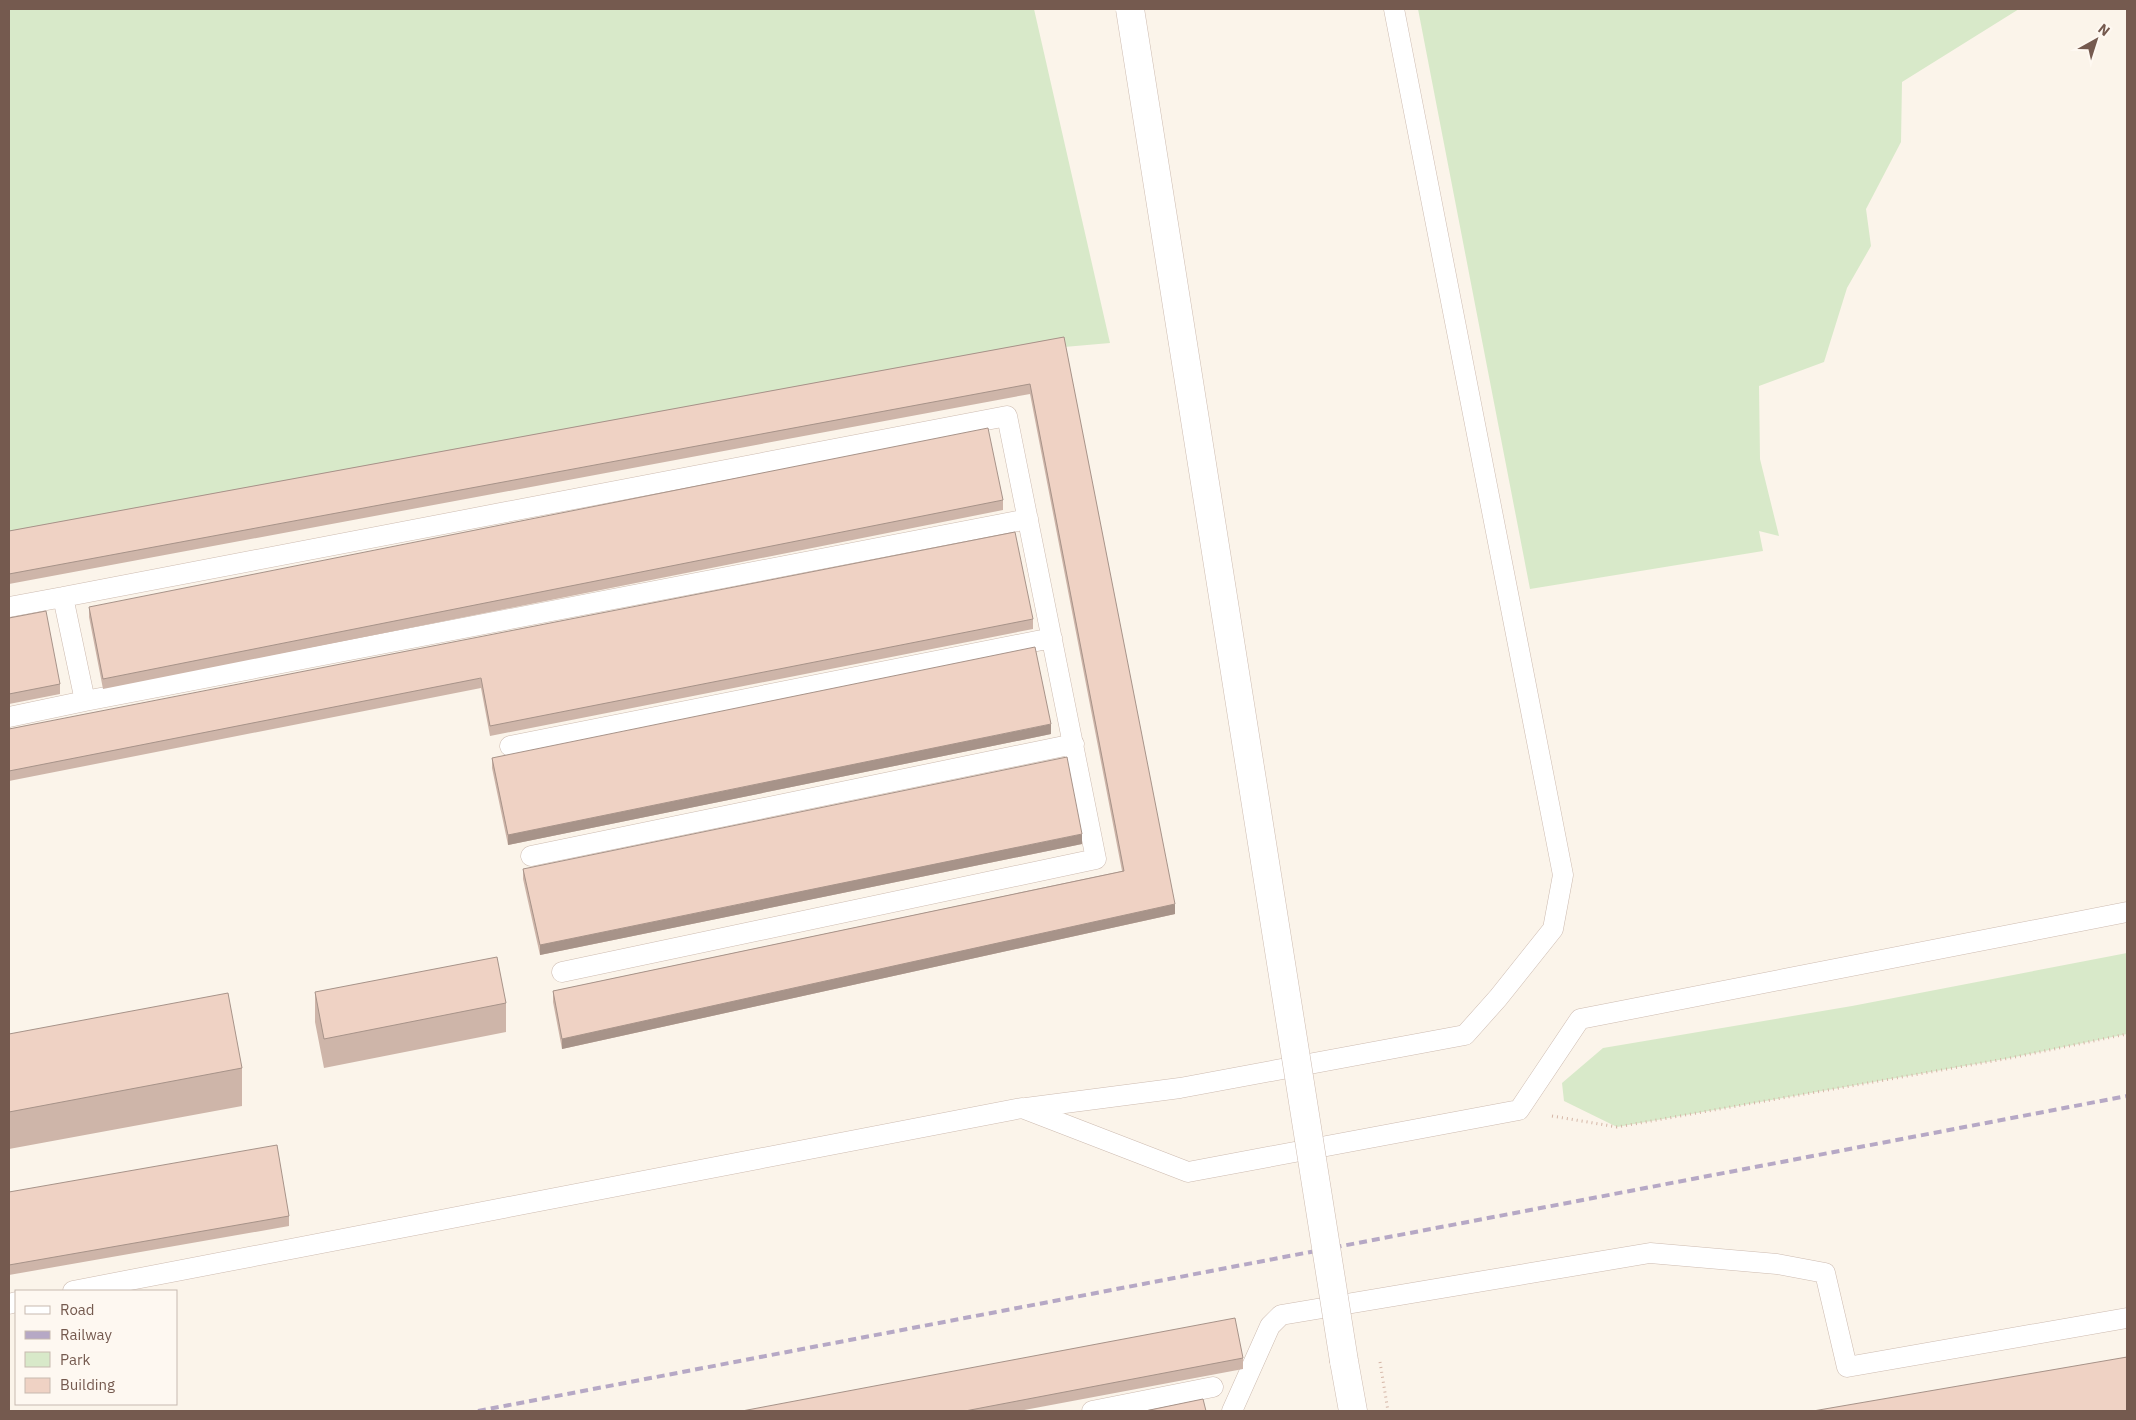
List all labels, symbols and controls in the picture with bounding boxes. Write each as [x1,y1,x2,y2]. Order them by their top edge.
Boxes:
north arrow [2071,15,2121,65]
text: N [2095,20,2114,40]
legend [15,1290,178,1405]
text: Road [60,1300,95,1319]
text: Railway [60,1325,113,1344]
text: Park [60,1350,90,1369]
text: Building [60,1375,115,1394]

